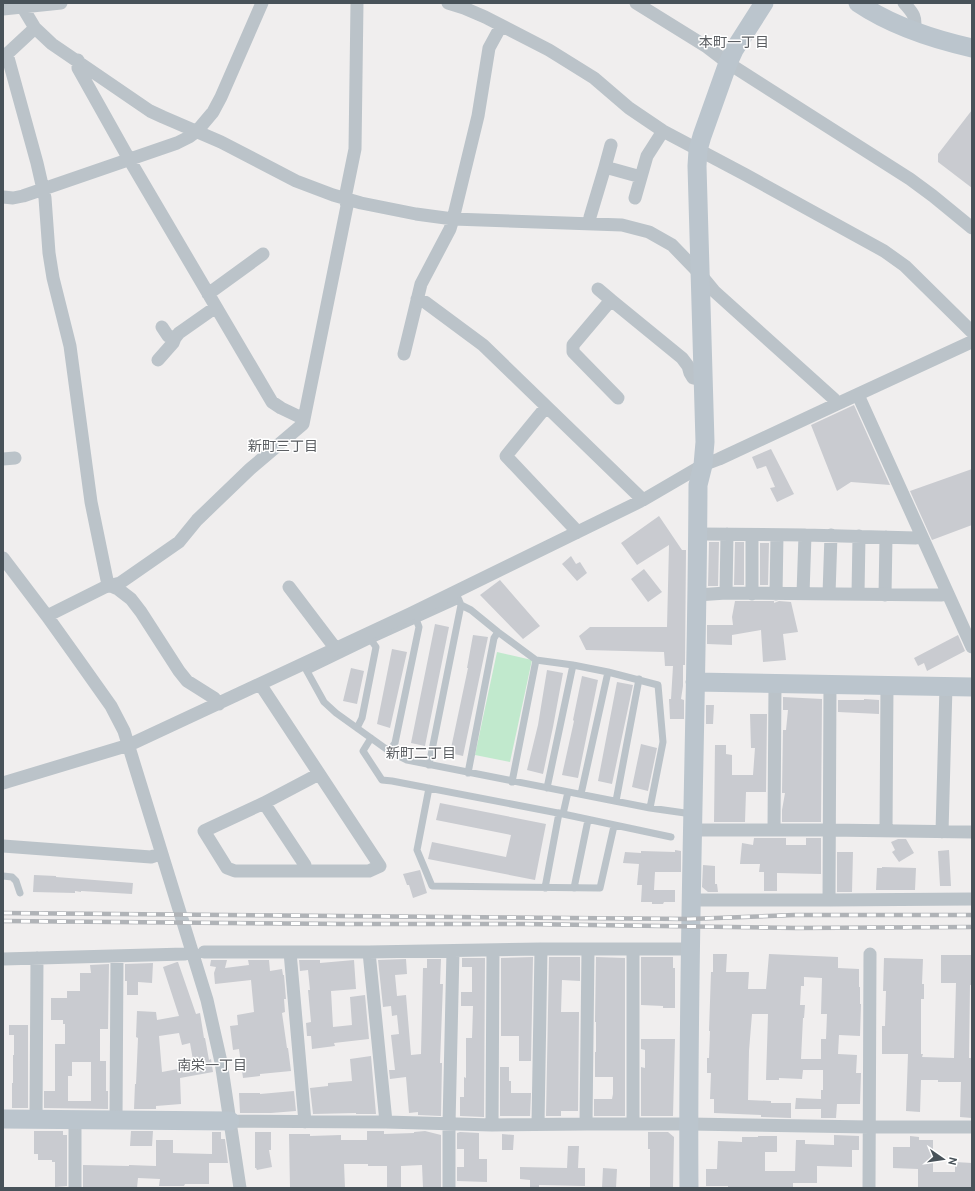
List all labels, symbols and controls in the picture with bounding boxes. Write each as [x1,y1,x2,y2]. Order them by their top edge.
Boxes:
district label: 本町一丁目 [699,33,769,51]
district label: 新町三丁目 [248,437,318,455]
district label: 新町二丁目 [386,744,456,762]
district label: 南栄一丁目 [177,1056,247,1074]
north arrow [923,1139,963,1179]
text: N [945,1156,960,1167]

